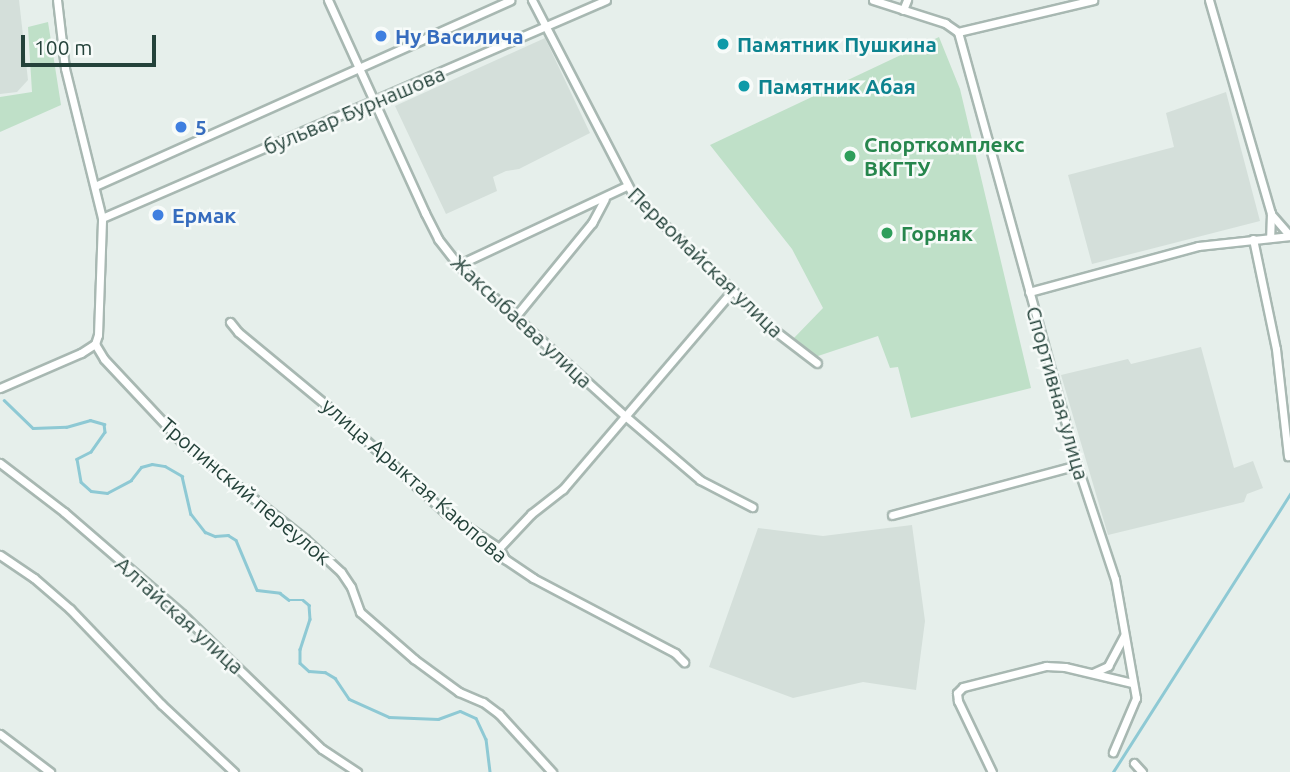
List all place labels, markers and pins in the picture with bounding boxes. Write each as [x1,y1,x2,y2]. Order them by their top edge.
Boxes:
place label: Ну Василича [395,23,524,49]
marker: Ну Василича [373,28,389,44]
place label: Памятник Пушкина [737,31,937,57]
marker: Памятник Пушкина [715,36,731,52]
place label: Памятник Абая [758,73,916,99]
marker: Памятник Абая [736,78,752,94]
place label: 5 [195,114,207,140]
marker: 5 [173,119,189,135]
place label: Спорткомплекс ВКГТУ [864,131,1025,181]
marker: Спорткомплекс ВКГТУ [842,148,858,164]
place label: Ермак [172,202,236,228]
marker: Ермак [150,207,166,223]
place label: Горняк [901,220,973,246]
marker: Горняк [879,225,895,241]

